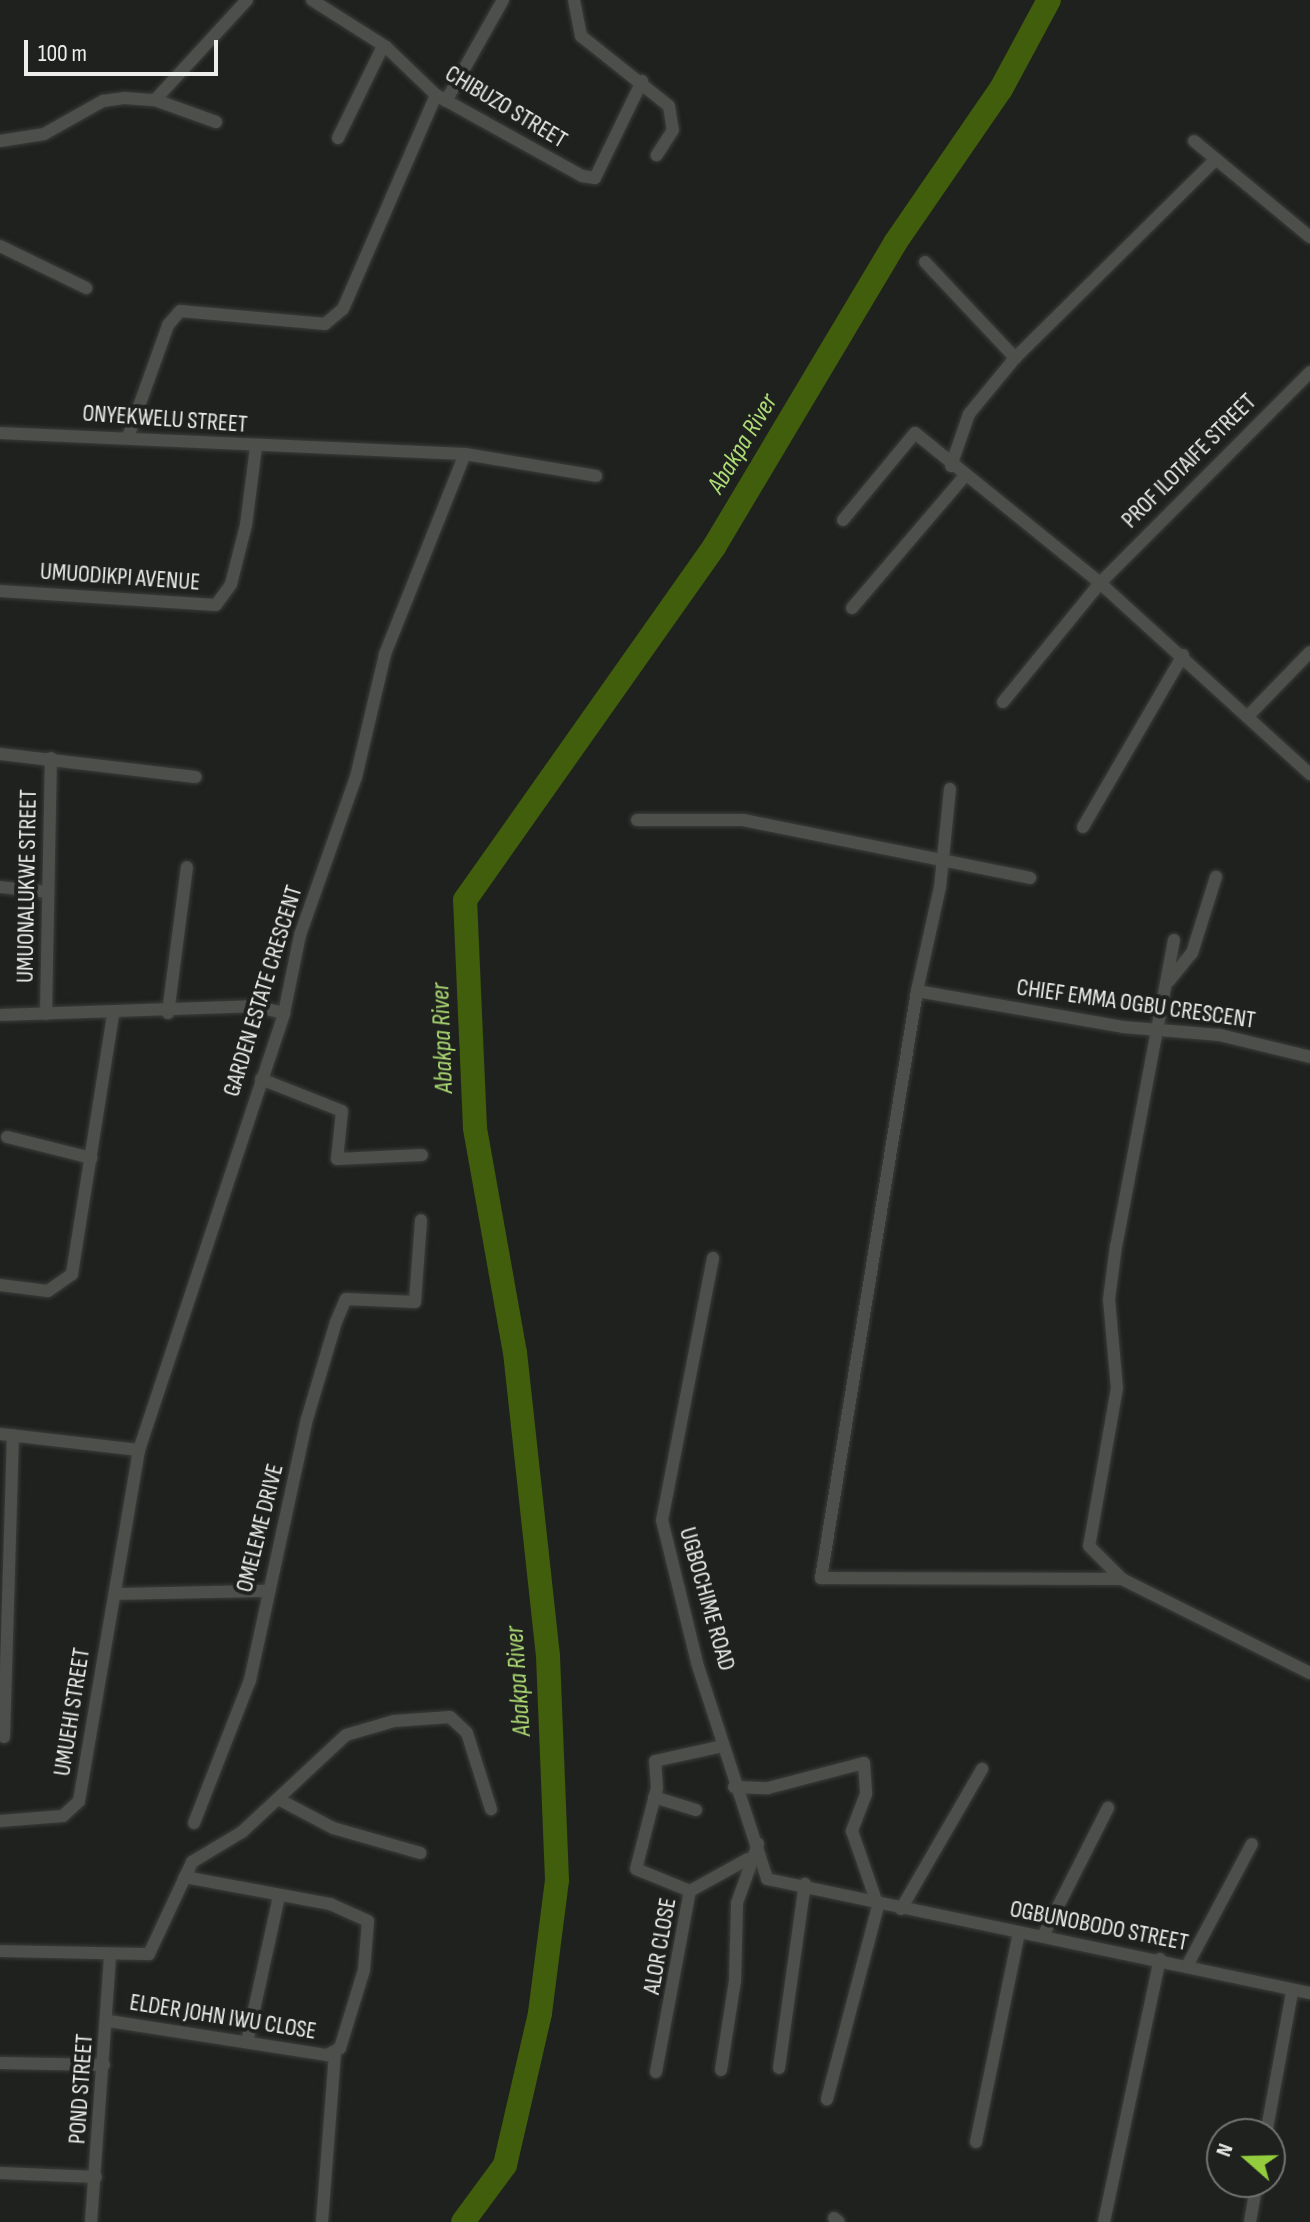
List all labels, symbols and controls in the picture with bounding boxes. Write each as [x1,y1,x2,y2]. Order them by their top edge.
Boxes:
scale bar [28,24,222,74]
text: 100 m [38,39,87,68]
street label: CHIBUZO STREET [440,59,572,155]
street label: PROF ILOTAIFE STREET [1116,388,1262,534]
water label: Abakpa River [701,389,785,499]
street label: ONYEKWELU STREET [82,399,248,439]
street label: UMUODIKPI AVENUE [39,557,201,597]
street label: UMUONALUKWE STREET [11,789,43,983]
street label: GARDEN ESTATE CRESCENT [217,882,309,1100]
street label: CHIEF EMMA OGBU CRESCENT [1015,973,1257,1035]
water label: Abakpa River [425,982,461,1094]
street label: OMELEME DRIVE [230,1461,290,1595]
street label: UGBOCHIME ROAD [673,1524,741,1674]
water label: Abakpa River [500,1625,538,1737]
street label: UMUEHI STREET [48,1646,96,1778]
street label: OGBUNOBODO STREET [1007,1895,1191,1957]
street label: ALOR CLOSE [637,1896,683,1996]
street label: ELDER JOHN IWU CLOSE [128,1988,318,2046]
street label: POND STREET [63,2033,99,2145]
north arrow [1206,2118,1286,2198]
text: N [1210,2140,1240,2160]

